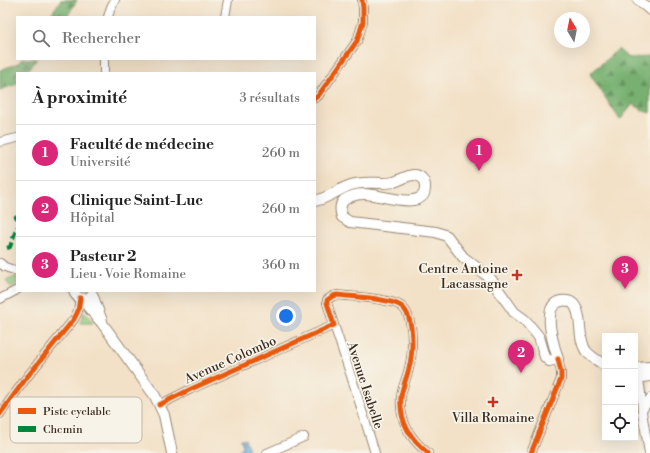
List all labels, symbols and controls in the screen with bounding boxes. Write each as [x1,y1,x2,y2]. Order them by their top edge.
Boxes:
north arrow [554,12,590,48]
search box [16,16,316,60]
icon: search [30,27,52,49]
text: Rechercher [62,29,141,48]
text: À proximité [32,87,127,109]
text: 3 résultats [239,90,300,106]
text: Faculté de médecine [70,135,214,154]
pin: 1 [466,138,492,171]
text: 1 [42,145,48,161]
text: 260 m [262,145,300,161]
text: Université [70,154,131,170]
text: Clinique Saint-Luc [70,191,203,210]
text: 2 [41,201,49,217]
text: 260 m [262,201,300,217]
text: Hôpital [70,210,115,226]
text: Pasteur 2 [70,247,137,266]
pin: 3 [612,256,638,289]
text: 3 [41,257,49,273]
text: 360 m [262,257,300,273]
place label: Centre Antoine Lacassagne [418,261,508,292]
text: Lieu · Voie Romaine [70,266,186,282]
marker: Centre Antoine Lacassagne [511,269,523,281]
your location [276,306,296,326]
street label: Avenue Colombo [181,332,279,388]
map controls [602,333,638,441]
button: + [602,333,638,369]
street label: Avenue Isabelle [343,339,387,431]
pin: 2 [508,340,534,373]
button: − [602,369,638,405]
marker: Villa Romaine [487,396,499,408]
legend [10,397,142,443]
text: Piste cyclable [43,405,111,419]
button: locate [602,405,638,441]
place label: Villa Romaine [451,410,535,426]
text: Chemin [43,423,83,437]

